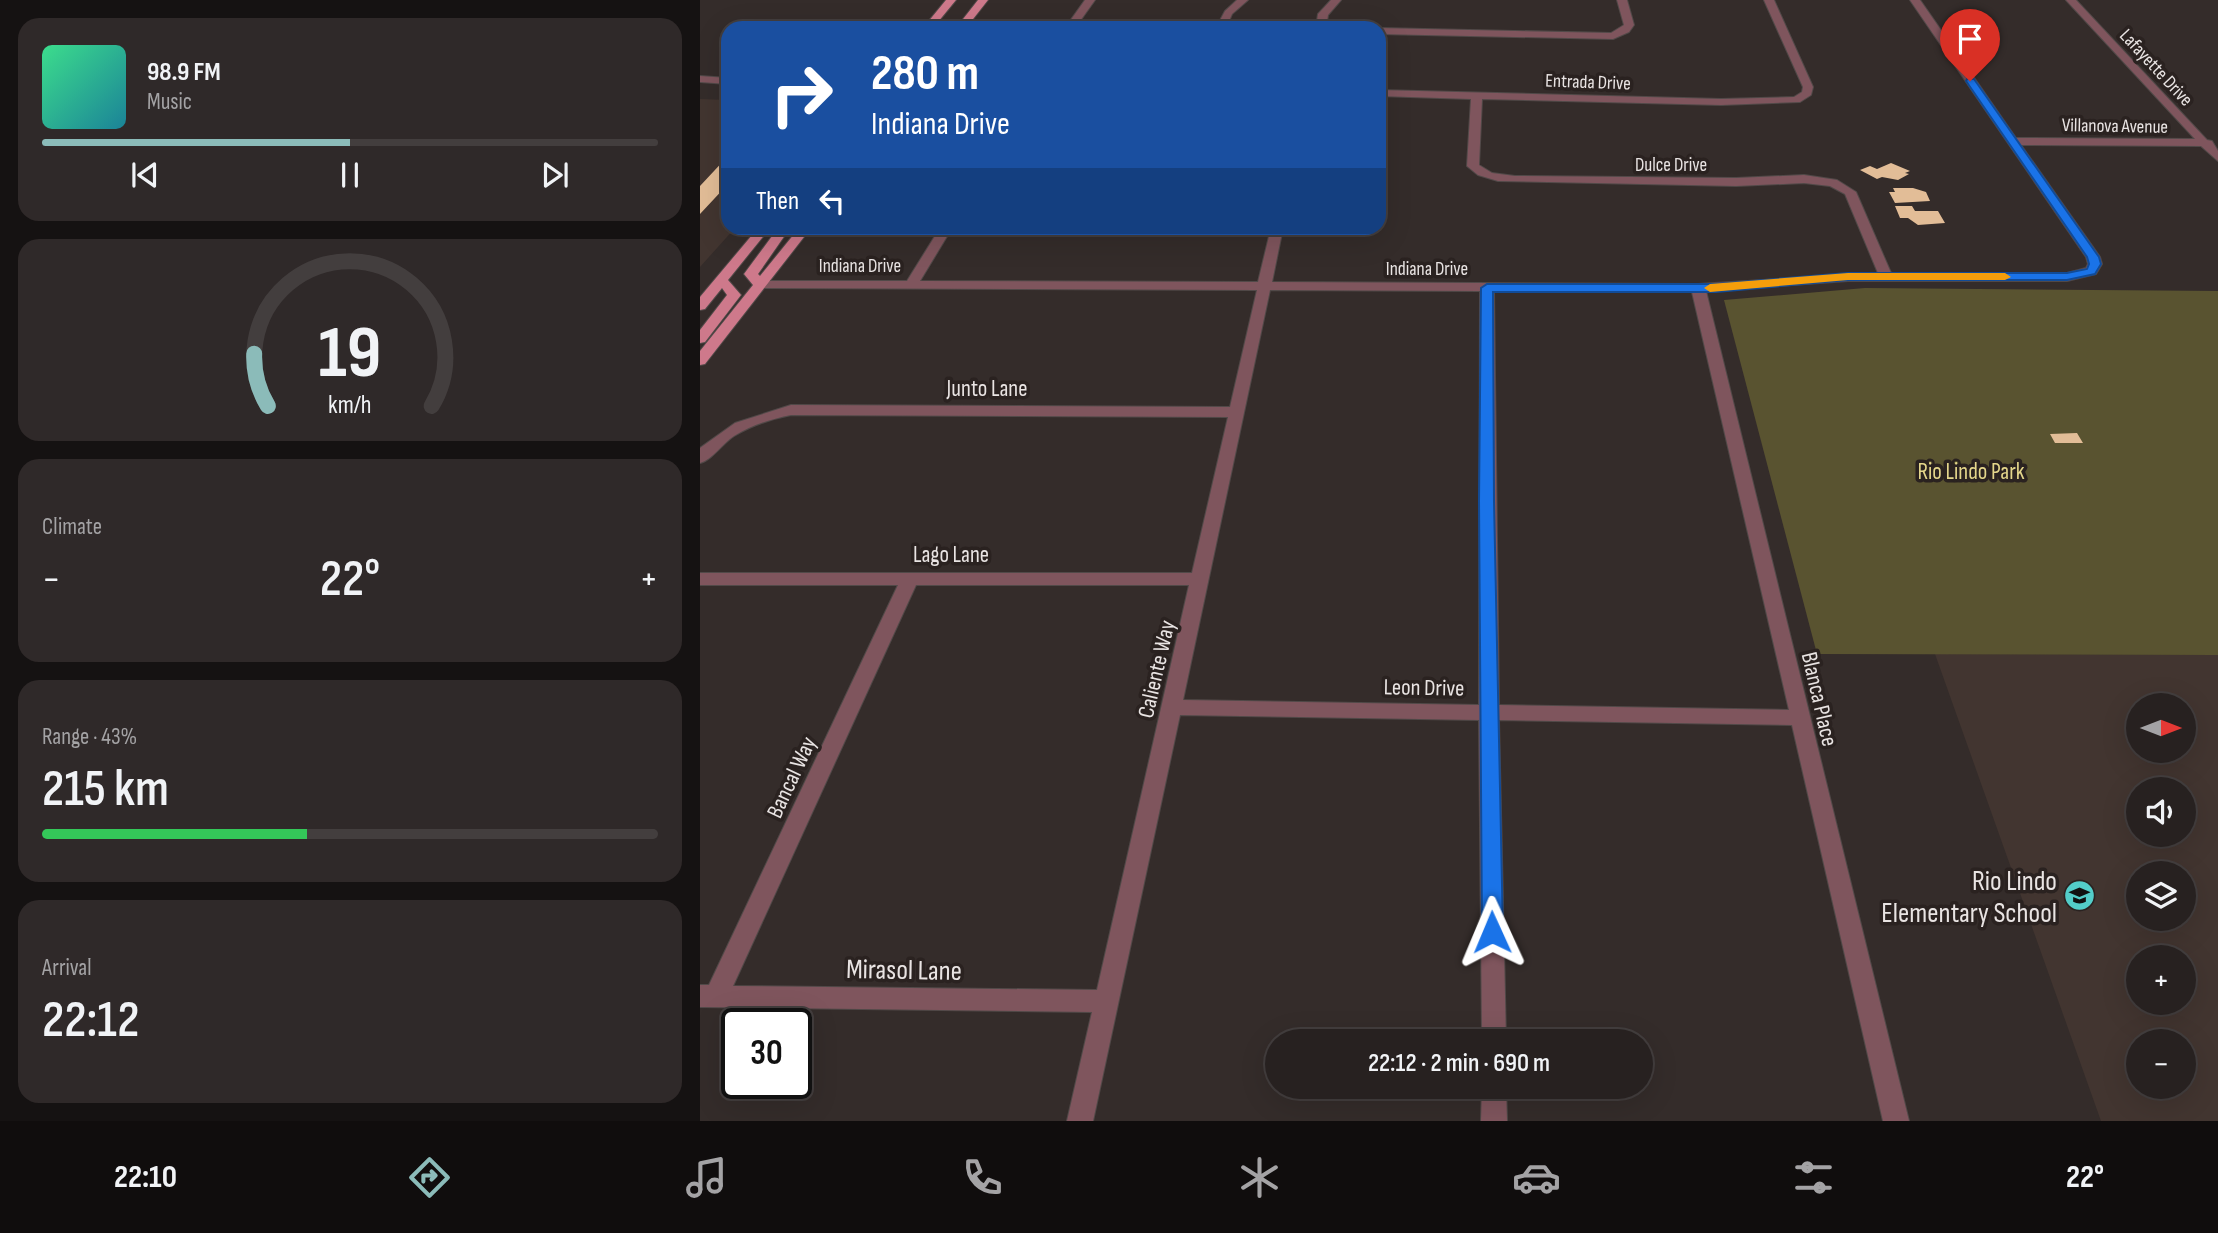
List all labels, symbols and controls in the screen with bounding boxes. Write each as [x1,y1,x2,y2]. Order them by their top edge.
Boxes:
pin [1940,9,2000,81]
icon: arrive [1951,20,1989,58]
street label: Lafayette Drive [2114,25,2197,111]
text: 280 m [871,45,979,104]
icon: right [756,49,847,140]
text: 98.9 FM [147,57,221,88]
street label: Entrada Drive [1545,70,1631,95]
text: Music [147,88,192,116]
text: Indiana Drive [871,105,1010,144]
street label: Villanova Avenue [2062,114,2168,139]
street label: Dulce Drive [1635,154,1707,177]
icon: previous [126,156,164,194]
icon: pause [331,156,369,194]
icon: next [536,156,574,194]
icon: left [813,182,851,220]
text: Then [756,186,799,217]
street label: Indiana Drive [819,255,901,278]
street label: Indiana Drive [1386,258,1468,281]
text: 19 [318,310,382,398]
street label: Junto Lane [946,375,1027,403]
text: km/h [328,390,372,421]
park label: Rio Lindo Park [1917,458,2025,486]
text: Climate [42,513,102,541]
street label: Lago Lane [913,541,989,569]
text: 22° [320,548,380,611]
text: − [42,557,61,602]
text: + [639,557,658,602]
street label: Caliente Way [1132,617,1182,721]
street label: Blanca Place [1795,649,1843,749]
street label: Leon Drive [1383,673,1465,703]
north arrow [2126,693,2196,763]
map controls [2126,693,2196,1099]
text: Range · 43% [42,723,137,751]
street label: Bancal Way [761,732,823,823]
text: 215 km [42,758,169,821]
button: sound [2126,777,2196,847]
button: layers [2126,861,2196,931]
place label: Rio Lindo Elementary School [1881,865,2057,930]
school or university icon: Rio Lindo Elementary School [2063,879,2097,913]
position arrow [1455,895,1529,969]
button: + [2126,945,2196,1015]
street label: Mirasol Lane [846,953,962,988]
text: Arrival [42,954,91,982]
text: 22:12 [42,989,140,1052]
speed limit sign: 30 [721,1008,812,1099]
button: − [2126,1029,2196,1099]
text: 22:12 · 2 min · 690 m [1368,1048,1550,1079]
icon: directions [405,1153,454,1202]
icon: music [682,1153,731,1202]
icon: phone [958,1153,1007,1202]
icon: climate [1235,1153,1284,1202]
icon: car [1512,1153,1561,1202]
icon: filters [1789,1153,1838,1202]
text: 22:10 [114,1158,177,1197]
text: 22° [2066,1158,2104,1197]

